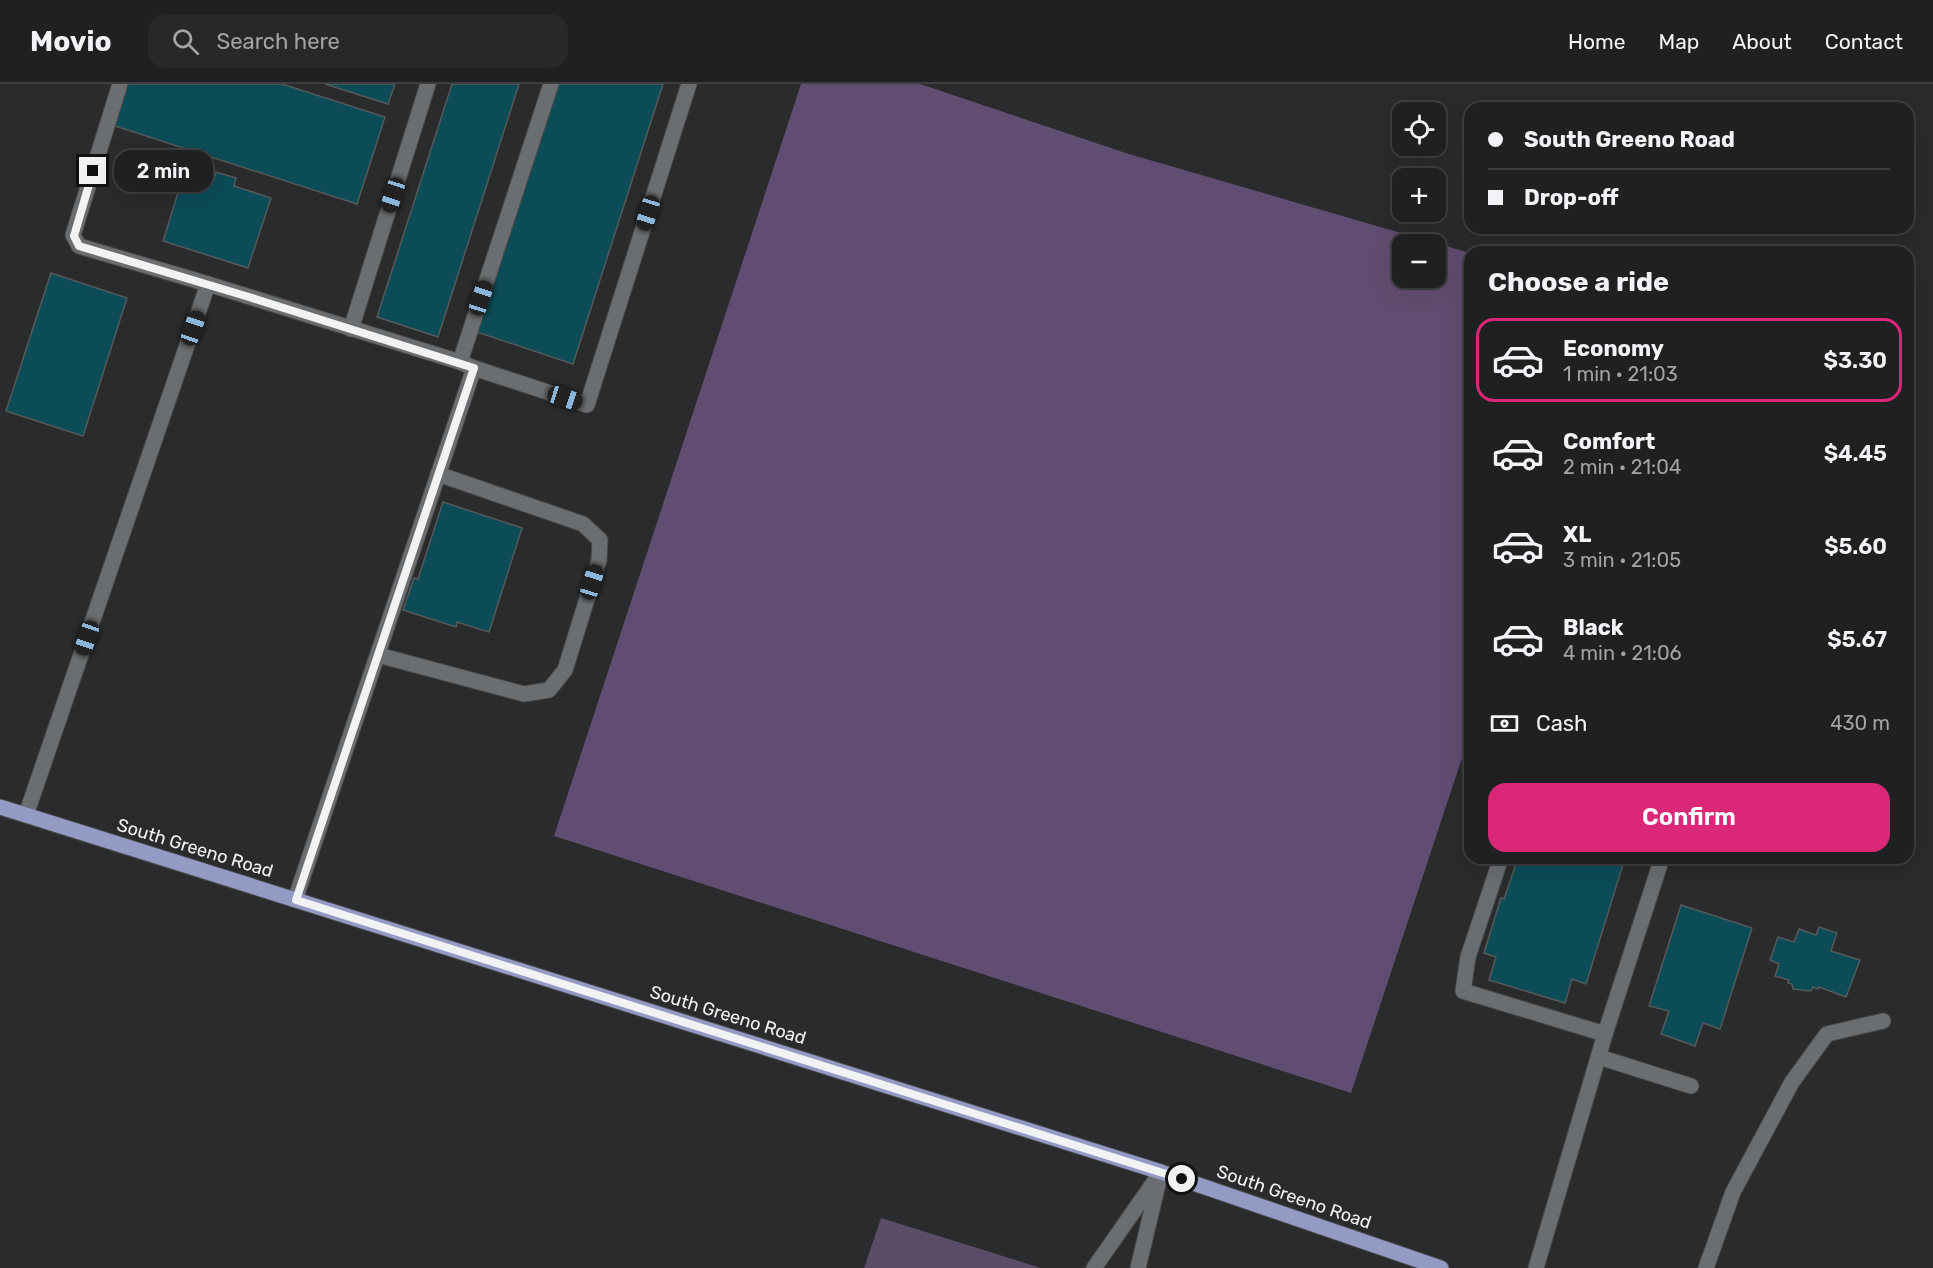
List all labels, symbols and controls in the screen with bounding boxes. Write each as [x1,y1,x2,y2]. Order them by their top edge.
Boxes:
search box [148,14,568,68]
text: Movio [30,25,112,58]
icon: search [169,25,202,58]
text: Search here [217,28,340,55]
text: Home [1568,29,1625,54]
text: Map [1658,29,1699,54]
text: About [1732,29,1792,54]
text: Contact [1825,29,1903,54]
map controls [1392,102,1446,288]
button: locate [1392,102,1446,156]
text: South Greeno Road [1524,126,1735,153]
callout: 2 min [114,150,213,192]
route end [79,157,106,184]
text: 2 min [137,159,190,183]
button: + [1392,168,1446,222]
car [379,175,407,215]
text: Drop-off [1524,184,1619,211]
car [634,193,662,233]
button: − [1392,234,1446,288]
text: Choose a ride [1488,266,1669,298]
car [467,278,495,318]
car [179,308,207,348]
icon: car [1491,333,1545,387]
text: Economy [1563,335,1664,362]
text: $3.30 [1823,347,1887,374]
text: 1 min · 21:03 [1563,362,1678,386]
car [545,384,585,412]
icon: car [1491,426,1545,480]
text: Comfort [1563,428,1655,455]
text: $4.45 [1824,440,1887,467]
text: 2 min · 21:04 [1563,455,1681,479]
icon: car [1491,519,1545,573]
text: XL [1563,521,1591,548]
text: $5.60 [1824,533,1887,560]
text: 3 min · 21:05 [1563,548,1681,572]
car [578,562,606,602]
icon: car [1491,612,1545,666]
text: Black [1563,614,1624,641]
car [73,618,101,658]
text: $5.67 [1827,626,1887,653]
text: 4 min · 21:06 [1563,641,1682,665]
icon: cash [1488,707,1521,740]
text: Cash [1536,710,1587,737]
text: 430 m [1830,711,1890,735]
button: Confirm [1488,783,1890,852]
street label: South Greeno Road [114,814,276,882]
street label: South Greeno Road [647,981,809,1049]
street label: South Greeno Road [1214,1160,1374,1234]
route start [1168,1165,1195,1192]

